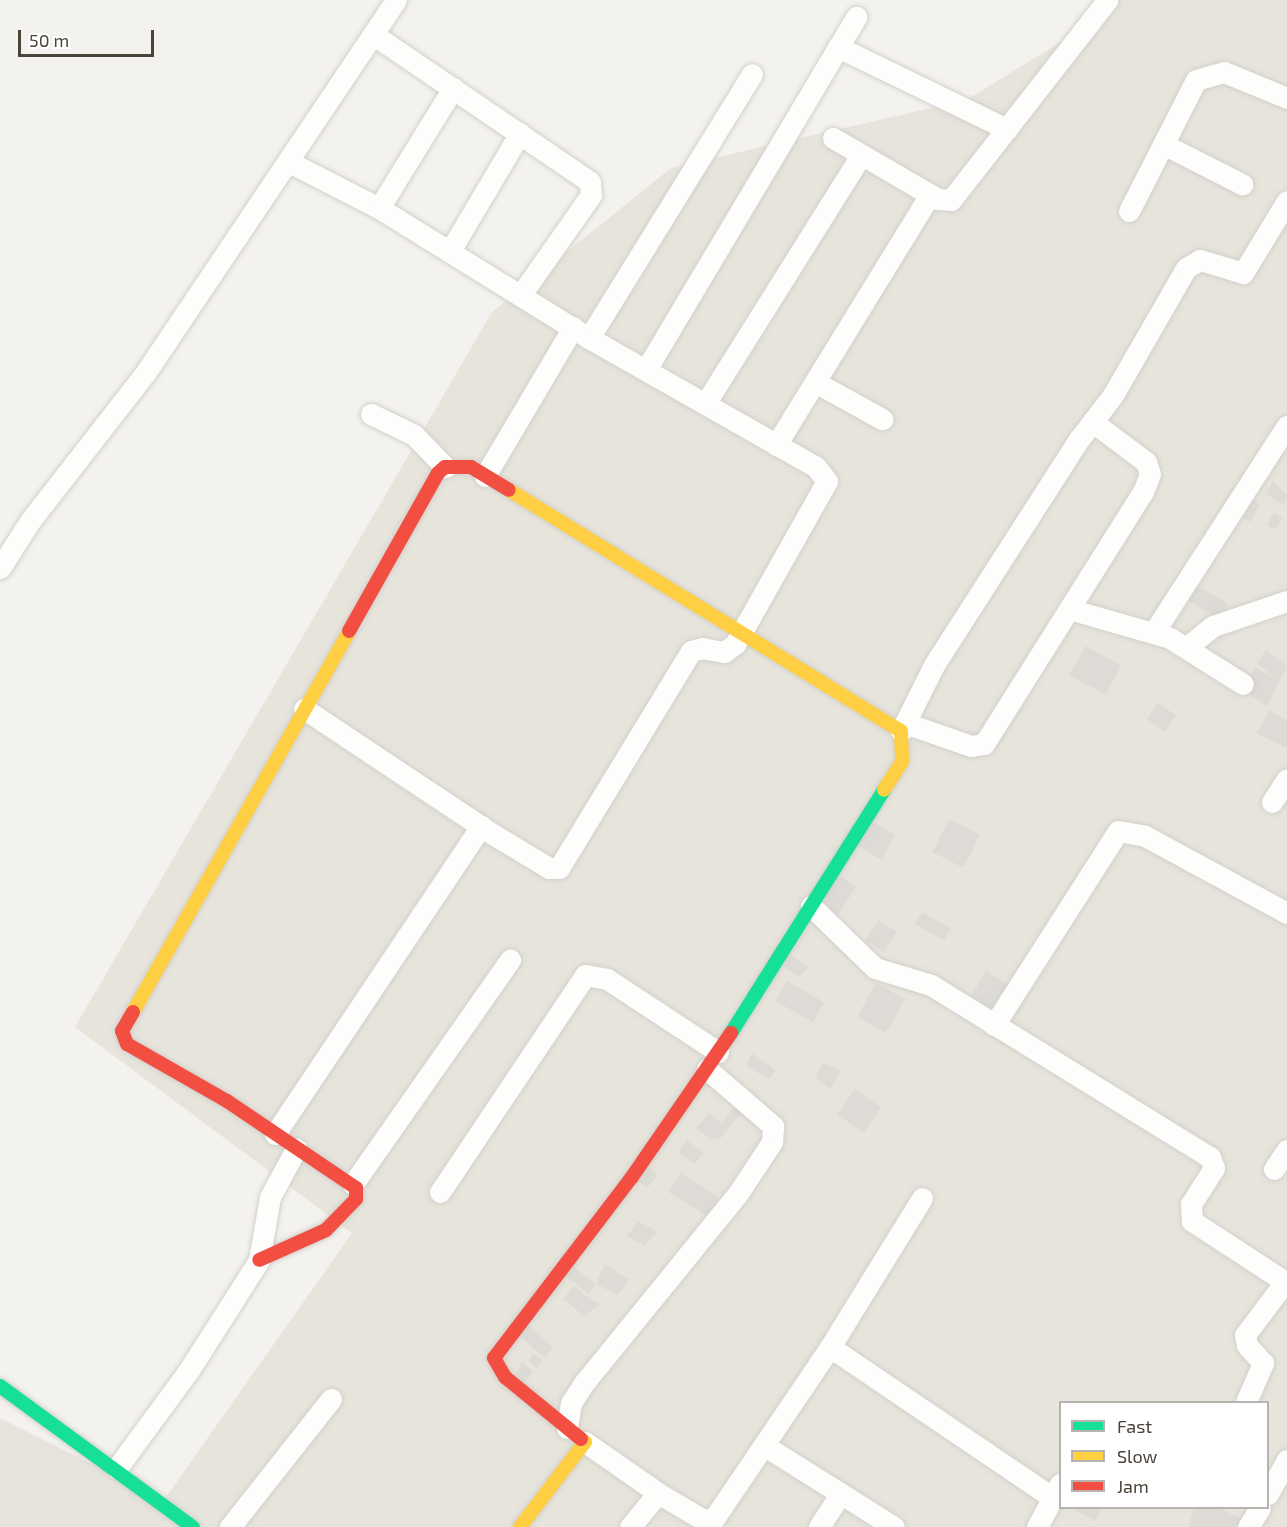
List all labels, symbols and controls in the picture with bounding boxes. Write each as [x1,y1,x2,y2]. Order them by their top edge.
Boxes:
scale bar [21,18,158,56]
text: 50 m [29,29,69,51]
legend [1059,1401,1269,1509]
text: Fast [1117,1415,1152,1437]
text: Slow [1117,1445,1157,1467]
text: Jam [1117,1475,1149,1497]

